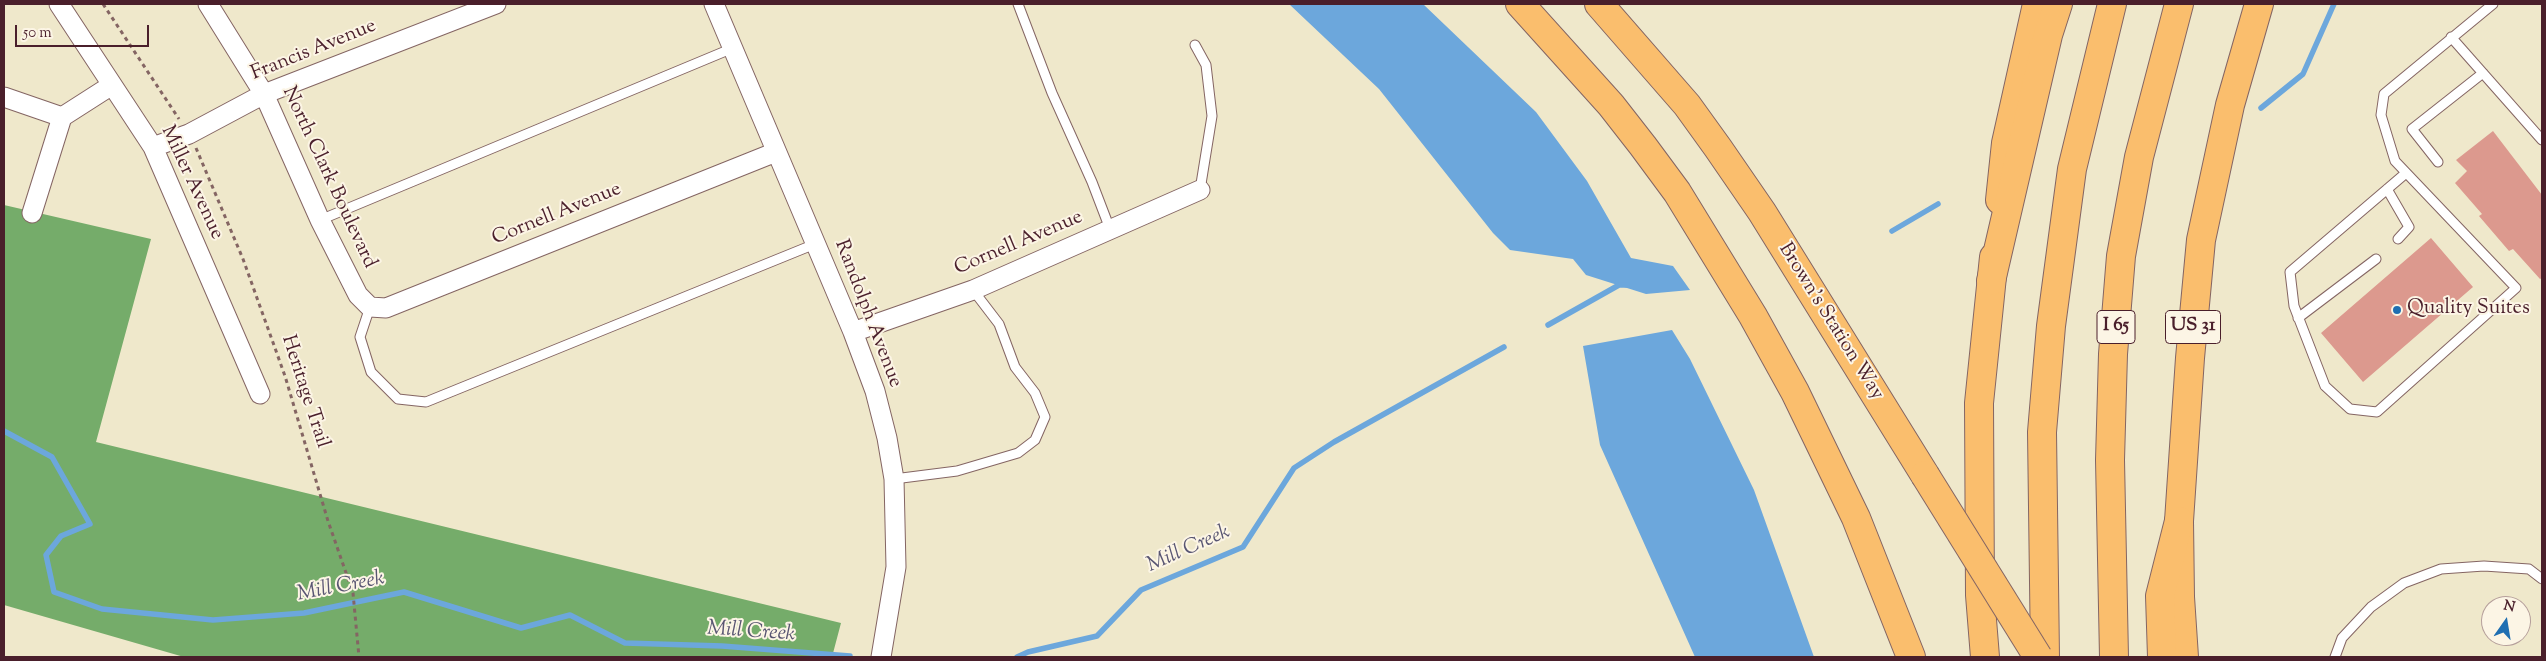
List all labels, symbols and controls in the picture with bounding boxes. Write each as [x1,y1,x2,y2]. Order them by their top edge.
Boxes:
scale bar [18,15,151,47]
street label: Francis Avenue [248,15,380,87]
text: 50 m [23,23,52,44]
street label: North Clark Boulevard [275,83,381,273]
street label: Miller Avenue [154,122,228,244]
street label: Cornell Avenue [489,178,625,252]
street label: Cornell Avenue [951,206,1087,282]
street label: Randolph Avenue [828,237,906,391]
street label: Brown's Station Way [1772,239,1888,405]
place label: Quality Suites [2407,298,2530,322]
marker: Quality Suites [2391,304,2403,316]
road number: I 65 [2097,311,2135,344]
road number: US 31 [2166,311,2220,344]
street label: Heritage Trail [274,332,334,452]
water label: Mill Creek [1144,521,1234,579]
water label: Mill Creek [295,567,387,609]
north arrow [2481,596,2531,646]
text: N [2501,596,2517,618]
water label: Mill Creek [706,617,796,649]

